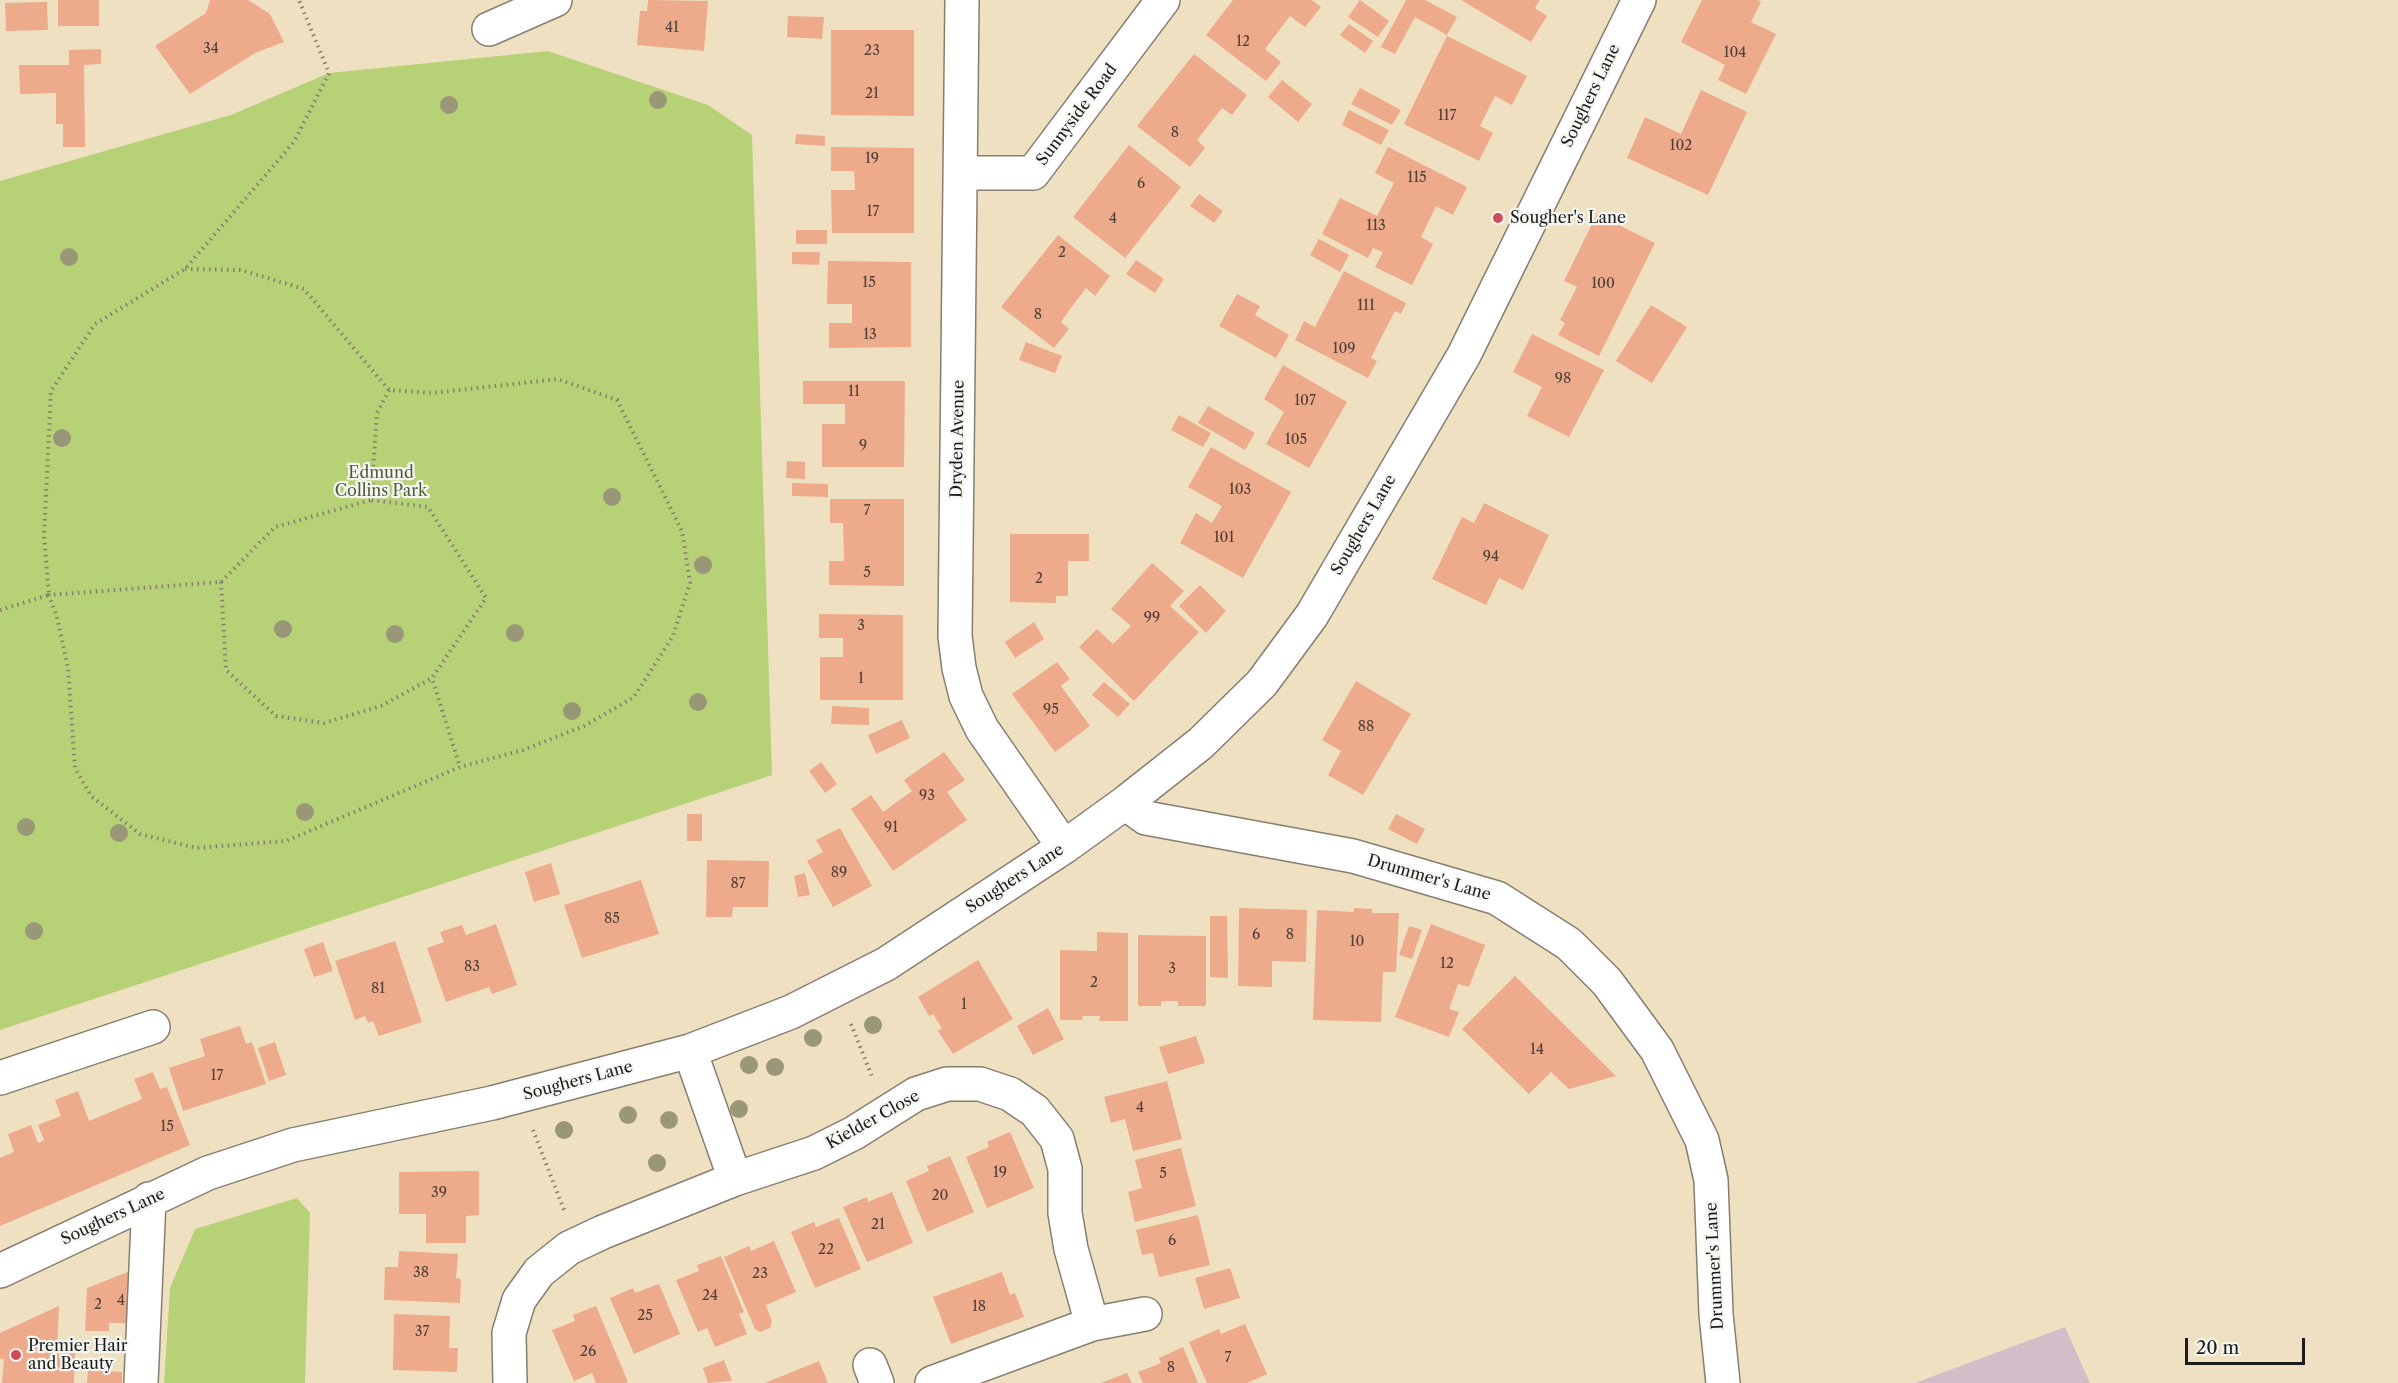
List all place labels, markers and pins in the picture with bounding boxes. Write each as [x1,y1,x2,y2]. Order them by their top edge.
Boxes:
place label: Sougher's Lane [1510,208,1626,228]
marker: Sougher's Lane [1491,211,1505,225]
place label: Premier Hair and Beauty [28,1336,127,1374]
marker: Premier Hair and Beauty [9,1348,23,1362]

